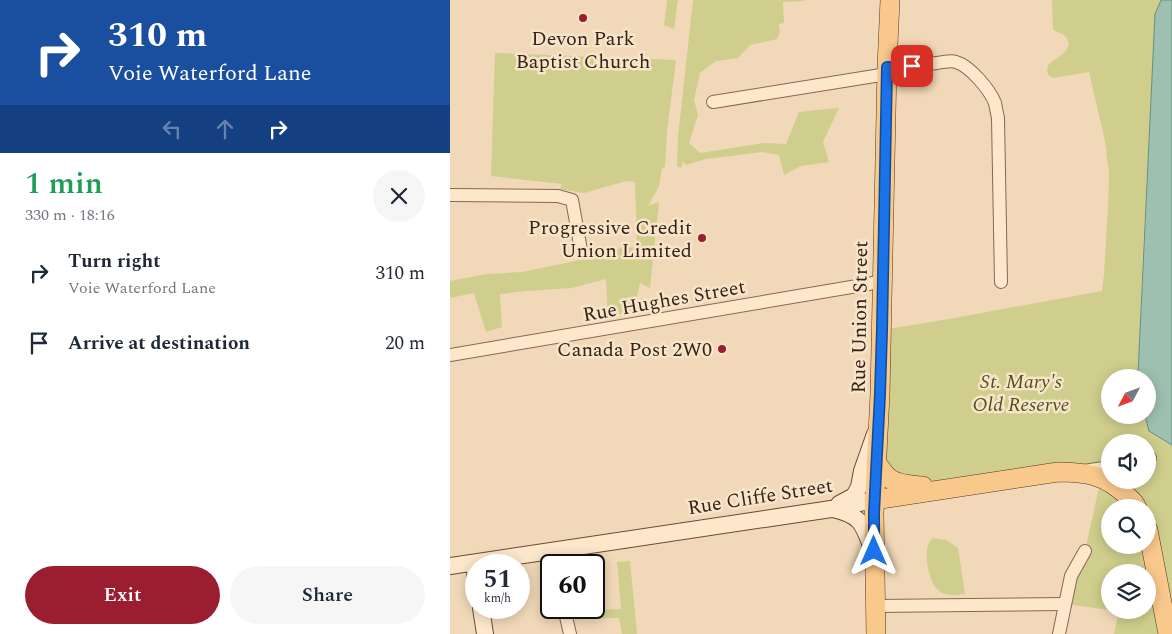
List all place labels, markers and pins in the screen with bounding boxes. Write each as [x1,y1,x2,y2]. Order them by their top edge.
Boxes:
marker: Devon Park Baptist Church [577,12,589,24]
place label: Devon Park Baptist Church [516,24,650,77]
pin [891,45,933,87]
place label: Progressive Credit Union Limited [528,213,692,266]
marker: Progressive Credit Union Limited [696,232,708,244]
place label: Canada Post 2W0 [557,335,712,365]
marker: Canada Post 2W0 [716,343,728,355]

